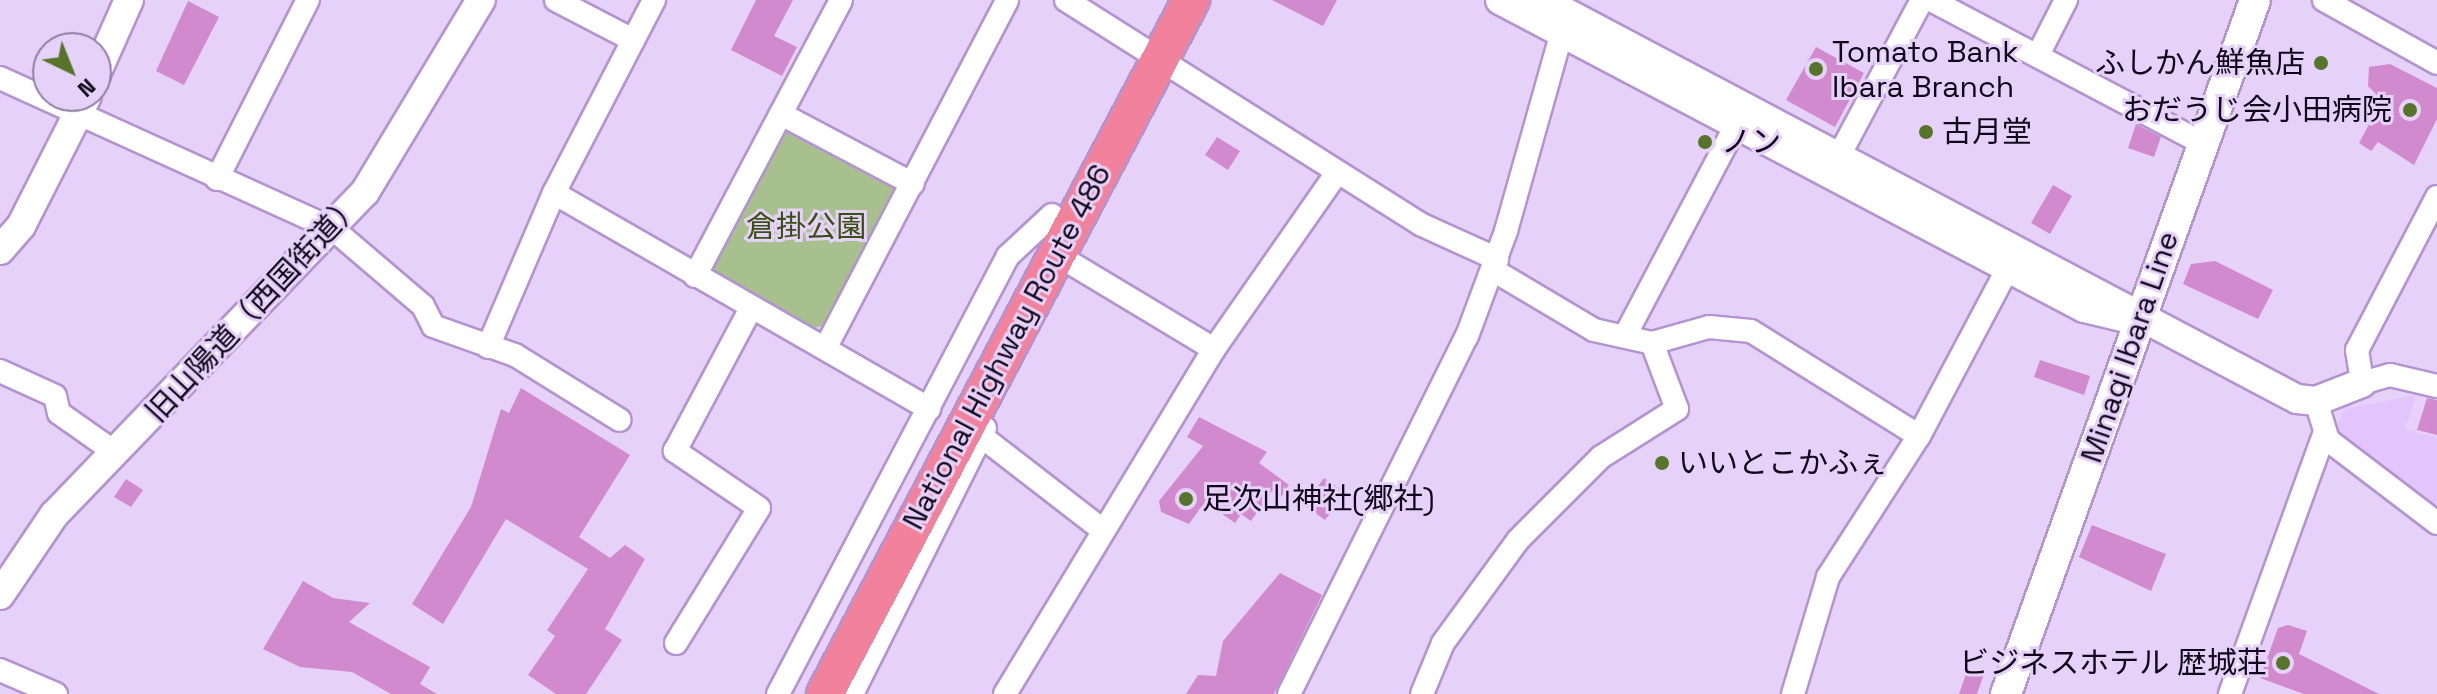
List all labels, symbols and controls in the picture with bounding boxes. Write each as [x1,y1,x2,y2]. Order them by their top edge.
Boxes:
north arrow [32,32,112,112]
place label: Tomato Bank Ibara Branch [1832,34,2018,104]
place label: ふしかん鮮魚店 [2095,45,2305,81]
marker: ふしかん鮮魚店 [2312,54,2330,72]
marker: Tomato Bank Ibara Branch [1807,60,1825,78]
text: N [72,73,102,103]
place label: おだうじ会小田病院 [2122,92,2392,128]
marker: おだうじ会小田病院 [2399,99,2421,121]
place label: 古月堂 [1942,114,2032,150]
marker: 古月堂 [1917,123,1935,141]
place label: ノン [1721,124,1781,160]
marker: ノン [1696,133,1714,151]
street label: National Highway Route 486 [895,158,1119,536]
street label: 旧山陽道（西国街道） [139,186,369,430]
park label: 倉掛公園 [746,209,866,245]
street label: Minagi Ibara Line [2074,227,2186,467]
place label: いいとこかふぇ [1678,445,1888,481]
marker: いいとこかふぇ [1653,454,1671,472]
place label: 足次山神社(郷社) [1202,481,1435,517]
marker: 足次山神社(郷社) [1177,490,1195,508]
place label: ビジネスホテル 歴城荘 [1959,645,2267,681]
marker: ビジネスホテル 歴城荘 [2274,654,2292,672]

